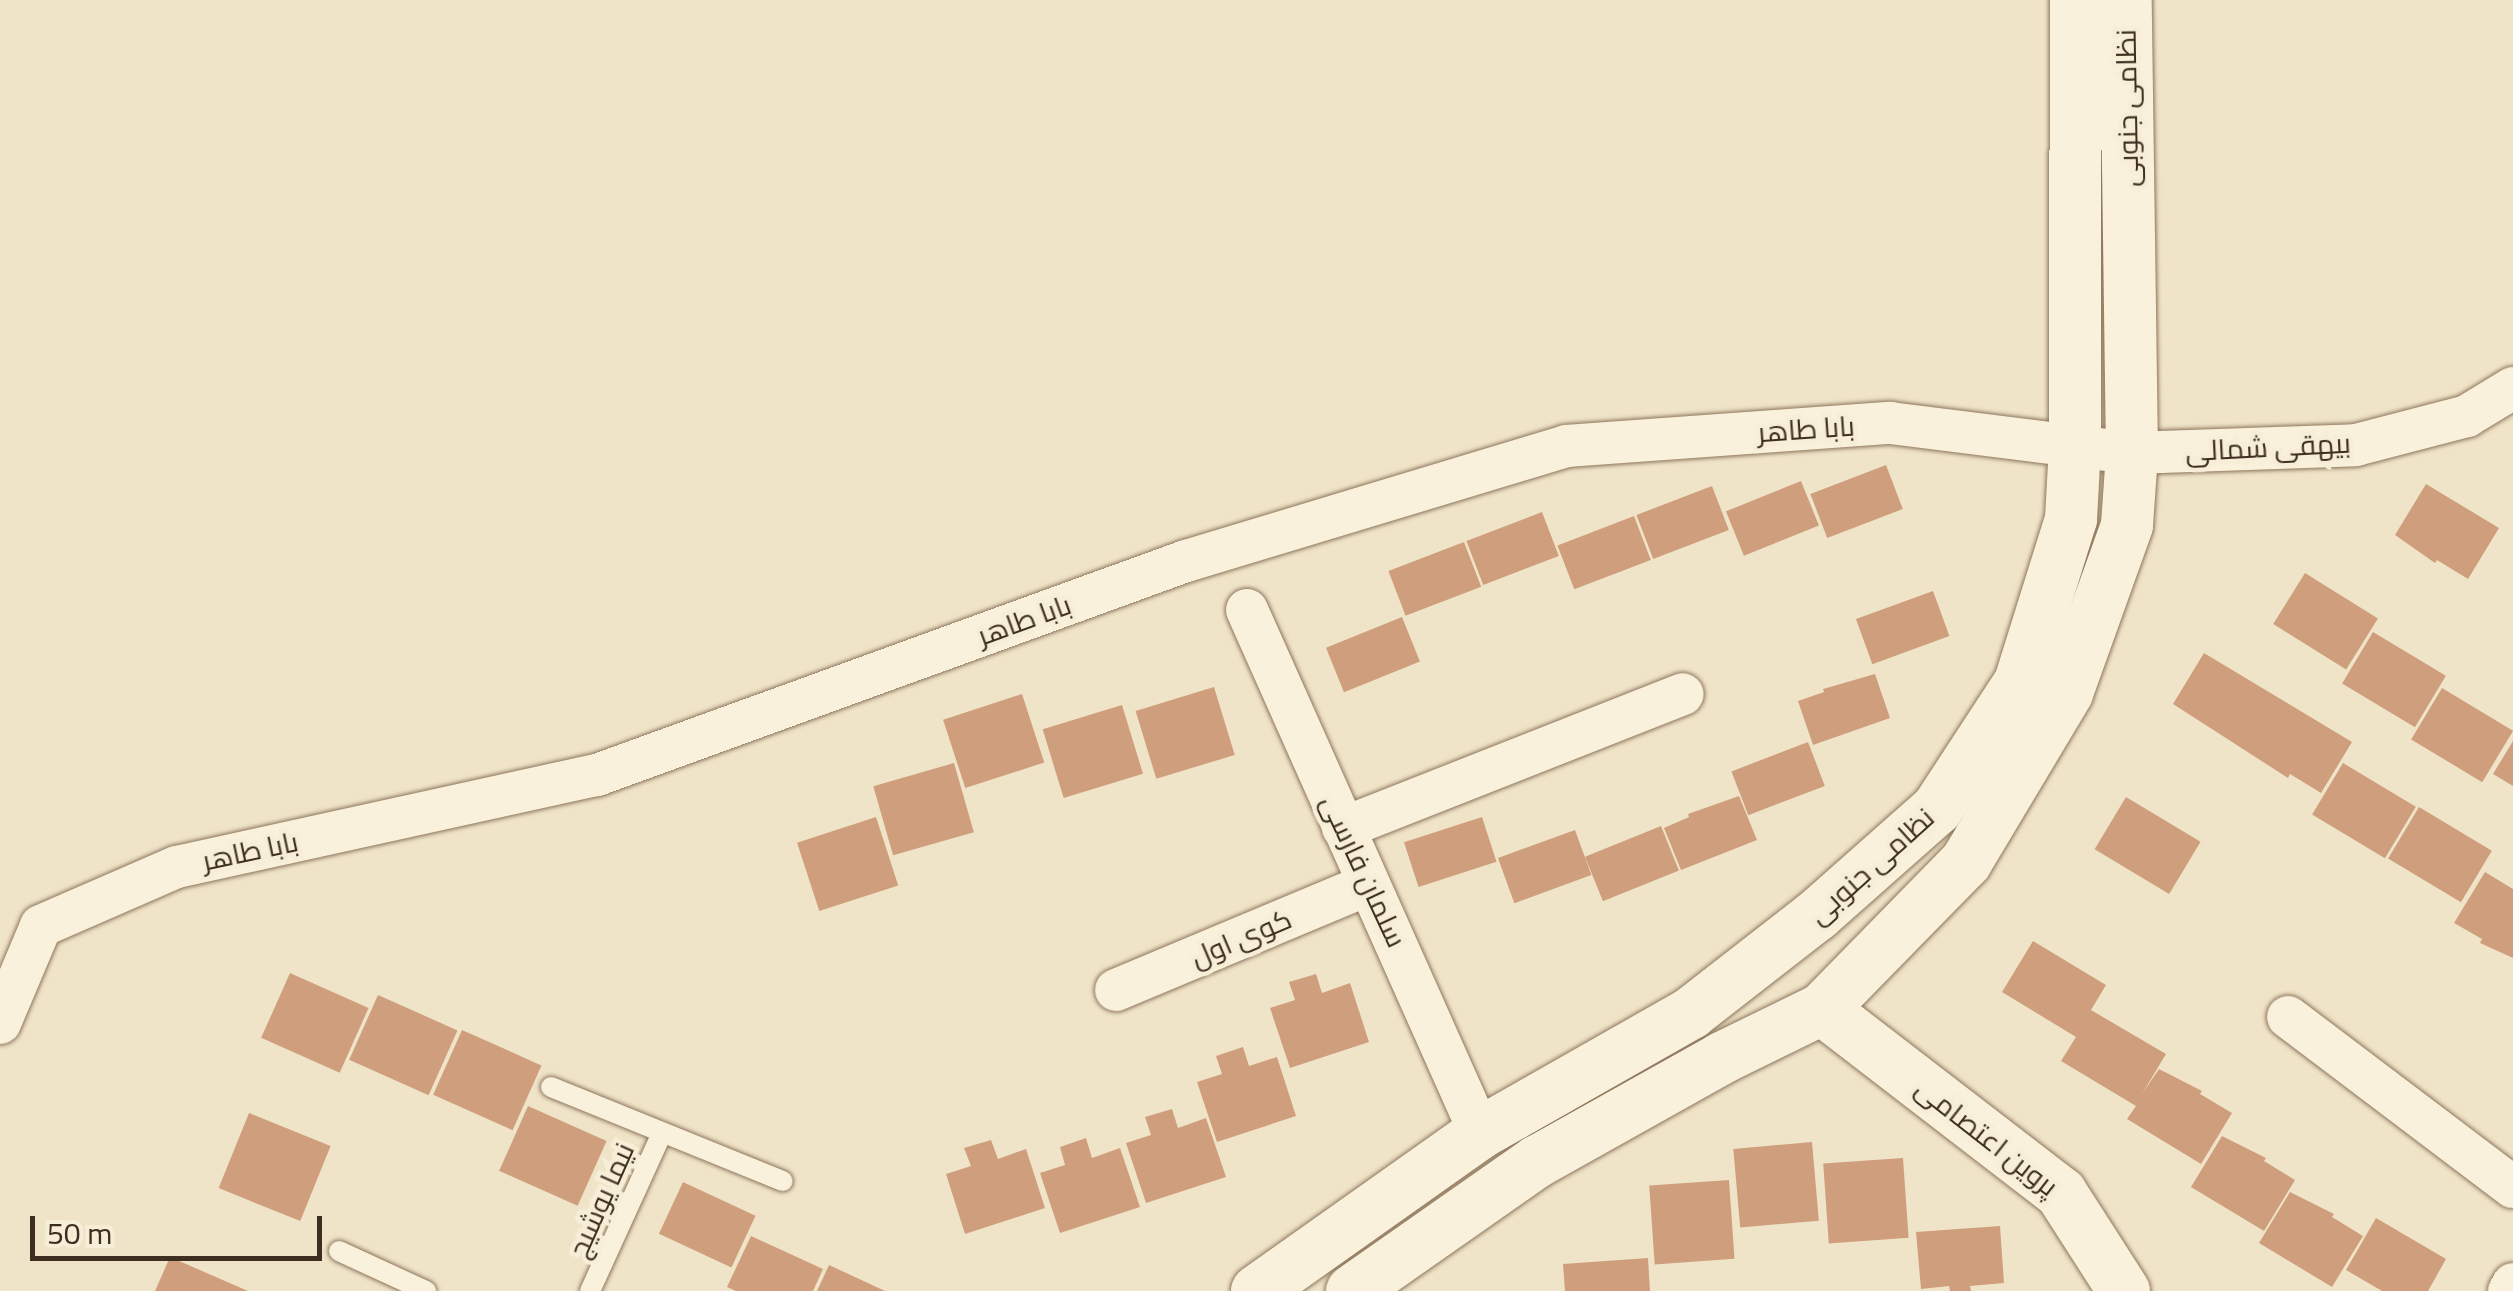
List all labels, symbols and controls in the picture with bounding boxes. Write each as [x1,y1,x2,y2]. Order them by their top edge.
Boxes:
street label: نظامی جنوبی [2109,29,2145,187]
street label: بابا طاهر [1756,409,1856,449]
street label: بیهقی شمالی [2184,426,2352,468]
street label: بابا طاهر [972,588,1076,652]
street label: سلمان فارسی [1314,789,1414,953]
street label: نظامی جنوبی [1801,801,1941,931]
street label: بابا طاهر [199,824,301,878]
street label: کوی اول [1185,902,1297,974]
street label: پروین اعتصامی [1909,1071,2065,1203]
street label: نیما یوشیج [561,1138,641,1262]
scale bar [35,1196,328,1258]
text: 50 m [47,1205,112,1261]

